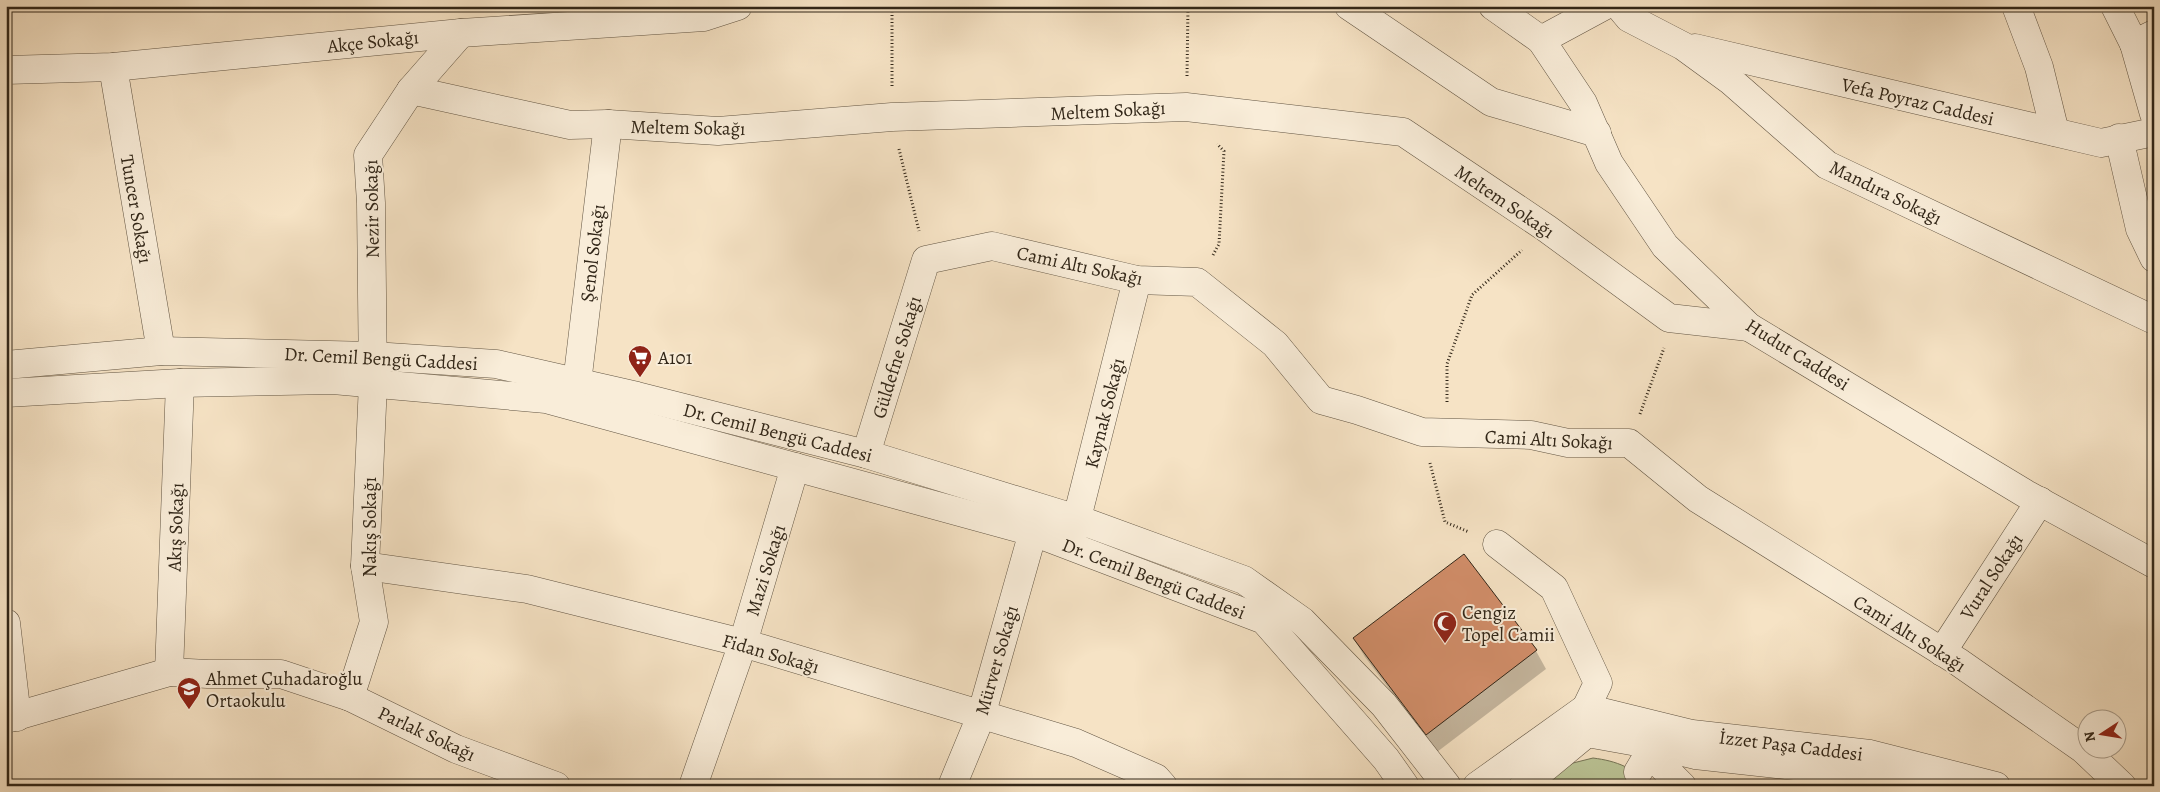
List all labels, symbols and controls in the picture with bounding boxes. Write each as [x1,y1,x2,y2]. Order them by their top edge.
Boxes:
street label: Akçe Sokağı [325,24,420,60]
street label: Vefa Poyraz Caddesi [1838,72,1997,132]
street label: Meltem Sokağı [1050,95,1166,127]
street label: Meltem Sokağı [630,114,746,142]
street label: Tuncer Sokağı [114,153,158,265]
street label: Mandıra Sokağı [1825,154,1946,231]
street label: Nezir Sokağı [358,159,386,259]
street label: Meltem Sokağı [1449,159,1559,245]
street label: Şenol Sokağı [574,203,612,304]
street label: Cami Altı Sokağı [1014,240,1145,292]
street label: Güldefne Sokağı [866,293,928,422]
street label: Hudut Caddesi [1741,313,1854,397]
street label: Dr. Cemil Bengü Caddesi [283,341,479,377]
supermarket icon: A101 [627,344,653,378]
place label: A101 [657,345,693,371]
street label: Kaynak Sokağı [1079,355,1131,471]
street label: Dr. Cemil Bengü Caddesi [680,397,875,469]
street label: Cami Altı Sokağı [1484,424,1614,456]
street label: Nakış Sokağı [357,477,383,577]
street label: Akış Sokağı [161,482,191,573]
street label: Mazi Sokağı [740,521,792,619]
street label: Vural Sokağı [1954,529,2029,625]
street label: Dr. Cemil Bengü Caddesi [1058,532,1249,626]
street label: Cami Altı Sokağı [1848,589,1971,679]
place label: Cengiz Topel Camii [1462,600,1555,648]
street label: Mürver Sokağı [969,602,1025,718]
mosque icon: Cengiz Topel Camii [1432,610,1458,644]
street label: Fidan Sokağı [719,628,822,680]
place label: Ahmet Çuhadaroğlu Ortaokulu [205,666,363,714]
school or university icon: Ahmet Çuhadaroğlu Ortaokulu [176,676,202,710]
street label: Parlak Sokağı [374,700,480,768]
north arrow [2078,710,2128,760]
street label: İzzet Paşa Caddesi [1717,724,1864,768]
text: N [2079,730,2100,744]

